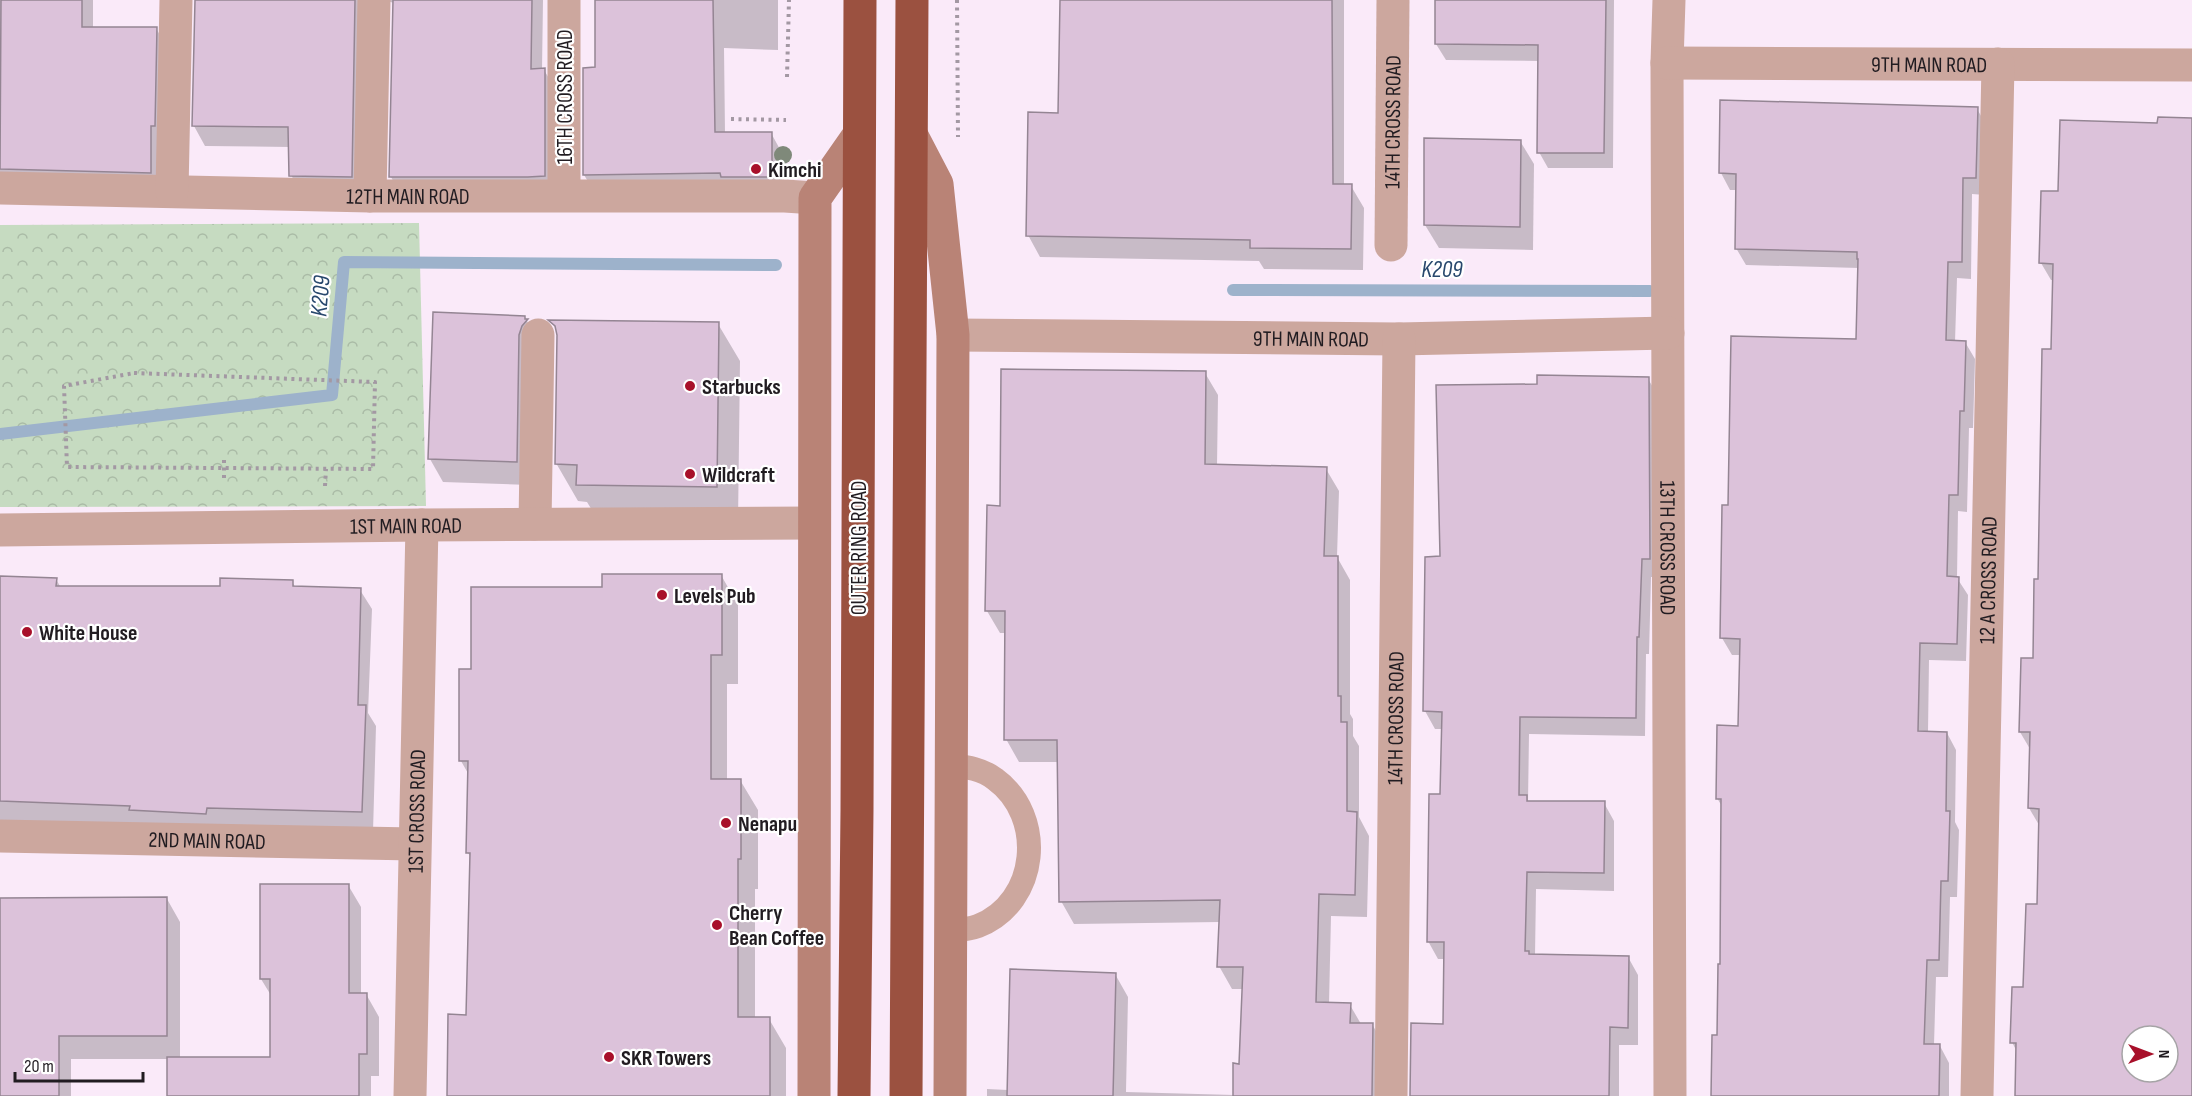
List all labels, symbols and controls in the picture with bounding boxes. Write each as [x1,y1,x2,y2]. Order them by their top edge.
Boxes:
street label: 16TH CROSS ROAD [552,29,579,165]
street label: 9TH MAIN ROAD [1871,52,1987,79]
street label: 14TH CROSS ROAD [1379,55,1408,189]
place label: Kimchi [768,157,821,184]
marker: Kimchi [749,162,763,176]
street label: 12TH MAIN ROAD [346,183,470,211]
water label: K209 [1421,255,1463,284]
water label: K209 [304,274,337,318]
street label: 9TH MAIN ROAD [1253,326,1369,354]
place label: Starbucks [702,374,781,401]
marker: Starbucks [683,379,697,393]
place label: Wildcraft [702,462,775,489]
marker: Wildcraft [683,467,697,481]
street label: 13TH CROSS ROAD [1653,480,1681,615]
street label: OUTER RING ROAD [846,481,873,615]
street label: 1ST MAIN ROAD [350,513,462,541]
street label: 12 A CROSS ROAD [1974,516,2004,644]
place label: Levels Pub [674,583,756,610]
marker: Levels Pub [655,588,669,602]
place label: White House [39,620,137,647]
marker: White House [20,625,34,639]
street label: 14TH CROSS ROAD [1382,651,1411,785]
street label: 1ST CROSS ROAD [403,749,432,873]
place label: Nenapu [738,811,797,838]
marker: Nenapu [719,816,733,830]
street label: 2ND MAIN ROAD [148,827,266,856]
place label: Cherry Bean Coffee [729,900,824,952]
marker: Cherry Bean Coffee [710,918,724,932]
north arrow [2120,1024,2180,1084]
scale bar [15,1045,142,1083]
place label: SKR Towers [621,1045,711,1072]
marker: SKR Towers [602,1050,616,1064]
text: N [2154,1050,2173,1058]
text: 20 m [24,1056,54,1077]

